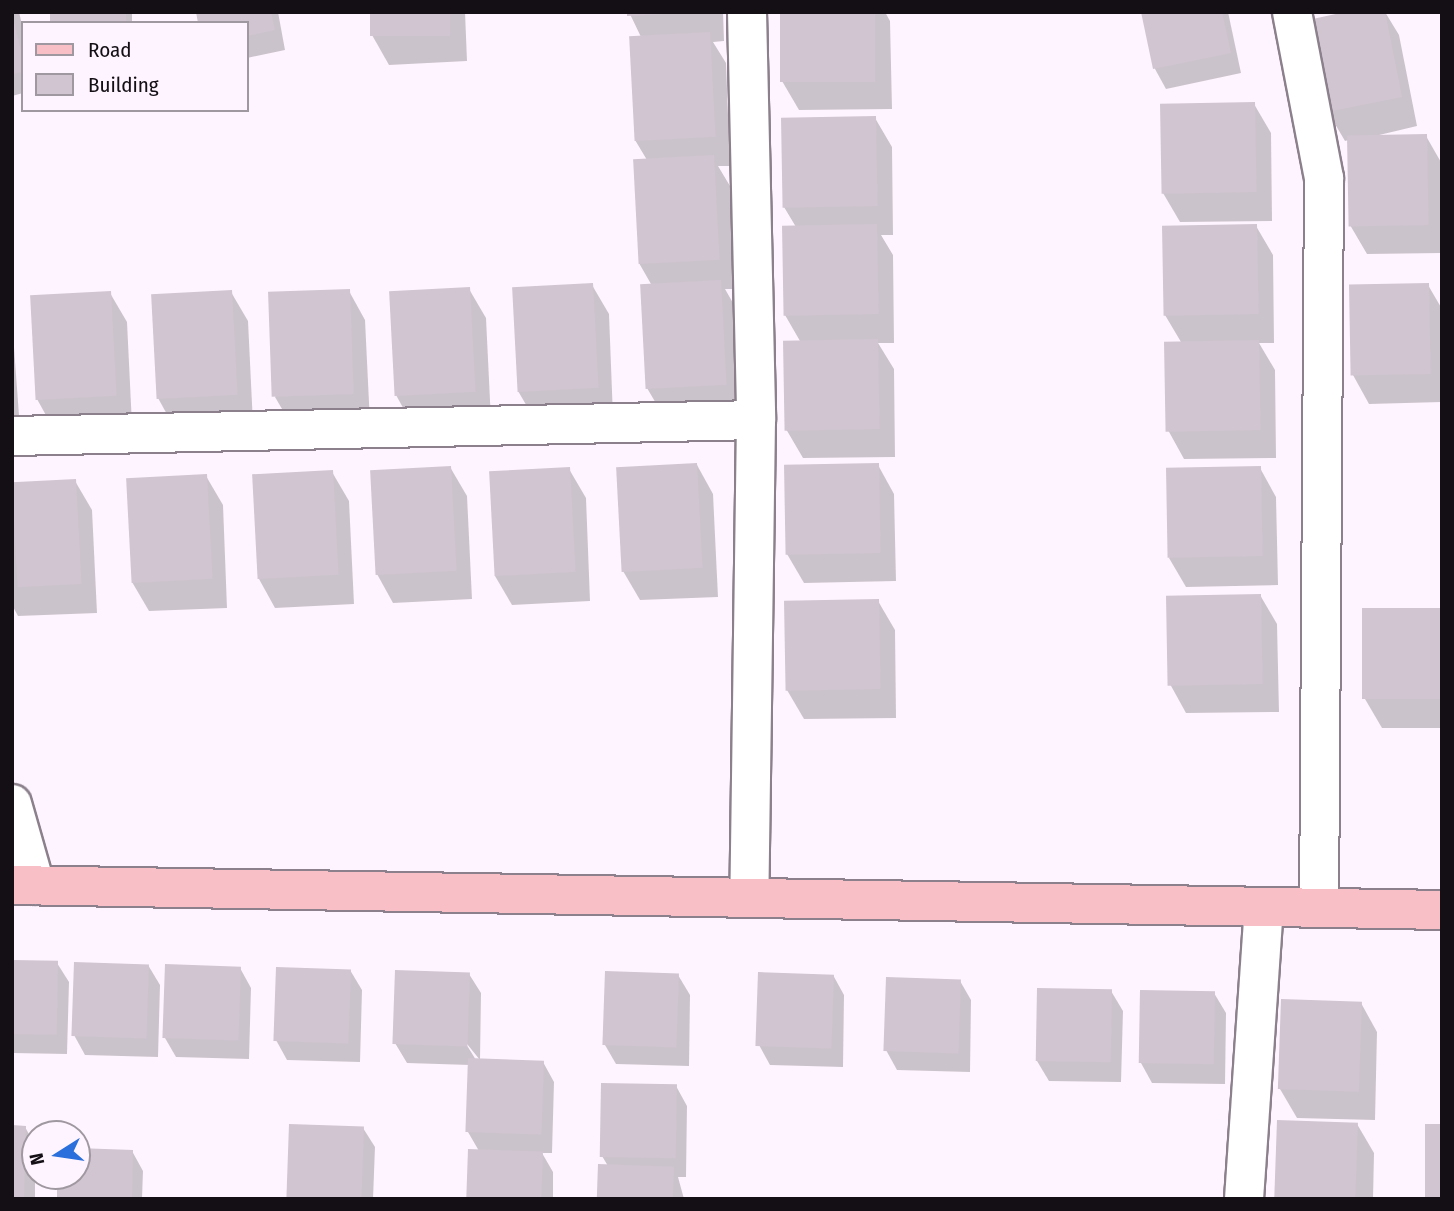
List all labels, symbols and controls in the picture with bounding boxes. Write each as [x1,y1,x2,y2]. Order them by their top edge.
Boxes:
legend [21,21,248,112]
text: Road [88,37,132,63]
text: Building [88,72,159,98]
north arrow [21,1120,91,1190]
text: N [24,1151,49,1167]

